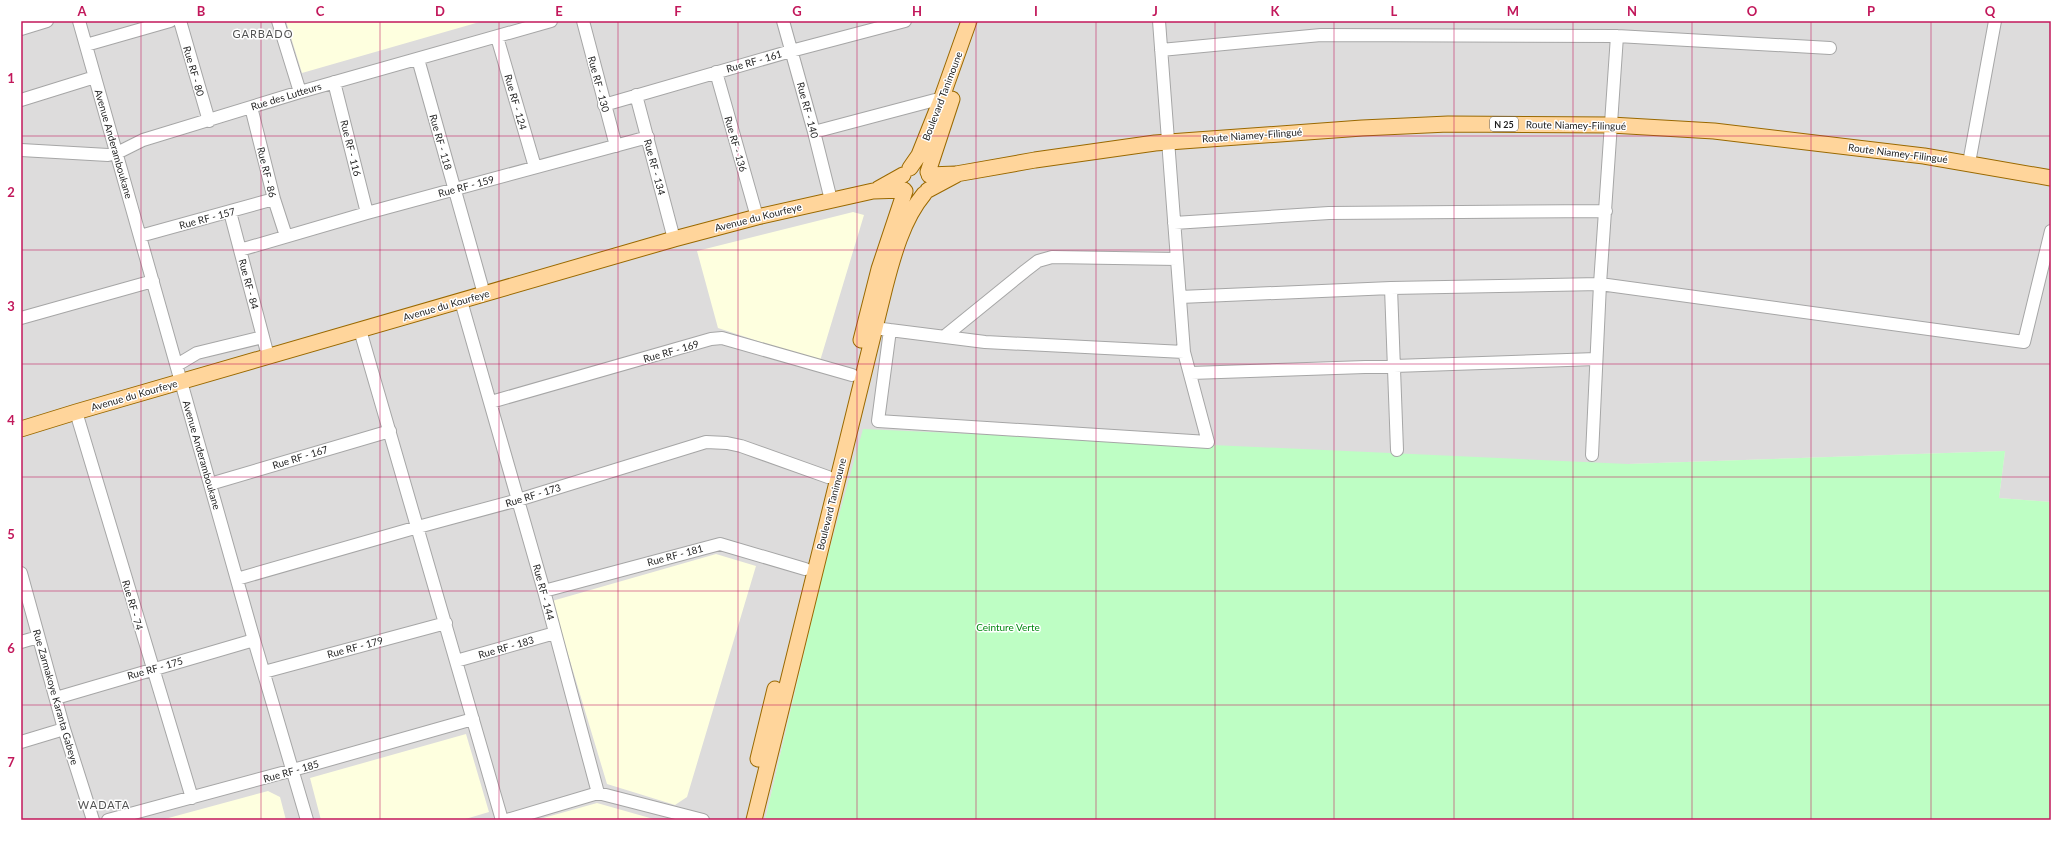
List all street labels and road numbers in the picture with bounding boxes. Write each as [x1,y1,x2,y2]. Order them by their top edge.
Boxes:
street label: Rue RF - 80 [181,45,207,98]
street label: Rue RF - 161 [725,47,783,75]
street label: Boulevard Tanimoune [919,50,965,142]
street label: Rue RF - 130 [586,55,612,113]
street label: Rue RF - 124 [502,73,530,131]
street label: Rue des Lutteurs [249,80,323,112]
street label: Rue RF - 140 [795,81,821,139]
street label: Avenue Anderamboukane [93,88,135,200]
street label: Rue RF - 118 [427,113,455,171]
street label: Rue RF - 136 [722,115,750,173]
road number: N 25 [1490,117,1518,131]
street label: Route Niamey-Filingué [1526,118,1626,132]
street label: Rue RF - 116 [338,119,364,177]
street label: Route Niamey-Filingué [1202,126,1302,144]
street label: Rue RF - 134 [642,138,668,196]
street label: Route Niamey-Filingué [1848,141,1948,165]
street label: Rue RF - 86 [255,146,279,199]
street label: Rue RF - 159 [437,173,495,199]
street label: Avenue du Kourfeye [713,200,803,234]
street label: Rue RF - 157 [178,205,236,231]
street label: Rue RF - 84 [237,258,262,311]
street label: Avenue du Kourfeye [401,287,491,323]
street label: Rue RF - 169 [642,337,700,365]
street label: Avenue du Kourfeye [89,377,179,413]
street label: Avenue Anderamboukane [181,399,223,511]
street label: Rue RF - 167 [271,443,329,471]
street label: Boulevard Tanimoune [814,457,848,551]
street label: Rue RF - 173 [504,481,562,509]
street label: Rue RF - 181 [646,542,704,568]
street label: Rue RF - 144 [531,563,557,621]
street label: Rue RF - 74 [120,579,146,632]
street label: Rue Zarmakoye Karanta Gabeye [31,628,81,766]
street label: Rue RF - 183 [477,633,535,661]
street label: Rue RF - 179 [326,634,384,660]
street label: Rue RF - 175 [126,654,184,682]
street label: Rue RF - 185 [262,757,320,785]

